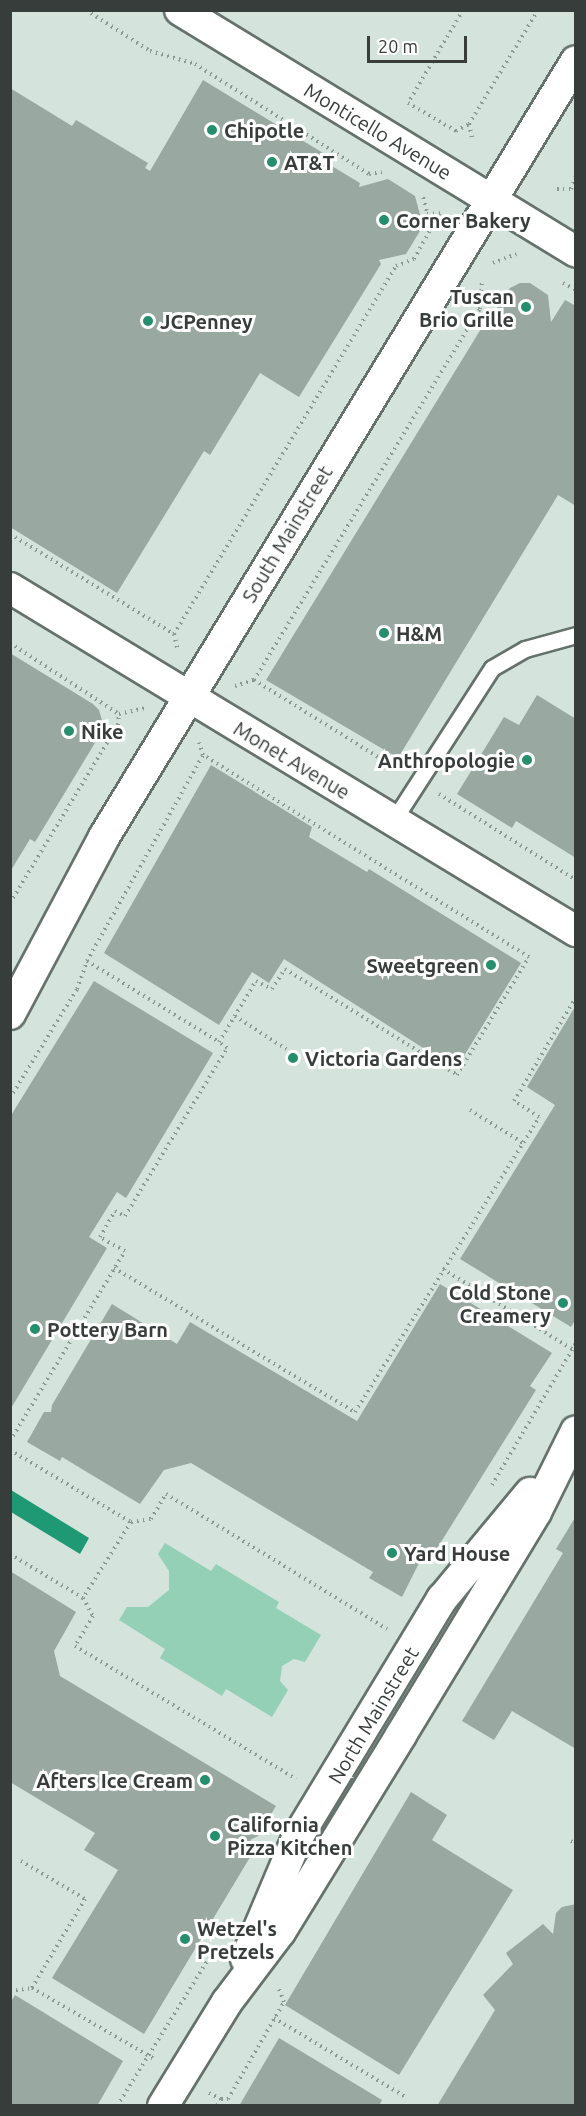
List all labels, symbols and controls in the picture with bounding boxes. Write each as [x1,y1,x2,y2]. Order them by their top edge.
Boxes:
scale bar [370,24,470,62]
text: 20 m [378,36,418,56]
street label: Monticello Avenue [300,78,456,184]
place label: Chipotle [224,118,304,142]
marker: Chipotle [205,123,219,137]
place label: AT&T [284,150,334,174]
marker: AT&T [265,155,279,169]
place label: Corner Bakery [396,208,531,232]
marker: Corner Bakery [377,213,391,227]
place label: Tuscan Brio Grille [419,284,514,331]
marker: Tuscan Brio Grille [519,300,533,314]
place label: JCPenney [160,309,253,333]
marker: JCPenney [141,314,155,328]
street label: South Mainstreet [237,461,337,607]
place label: H&M [396,621,442,645]
marker: H&M [377,626,391,640]
street label: Monet Avenue [230,716,354,804]
place label: Nike [81,719,124,743]
marker: Nike [62,724,76,738]
place label: Anthropologie [378,748,515,772]
marker: Anthropologie [520,753,534,767]
place label: Sweetgreen [366,953,479,977]
marker: Sweetgreen [484,958,498,972]
place label: Victoria Gardens [305,1046,462,1070]
marker: Victoria Gardens [286,1051,300,1065]
place label: Cold Stone Creamery [449,1280,551,1327]
marker: Cold Stone Creamery [556,1296,570,1310]
place label: Pottery Barn [47,1317,168,1341]
marker: Pottery Barn [28,1322,42,1336]
place label: Yard House [404,1541,510,1565]
marker: Yard House [385,1546,399,1560]
street label: North Mainstreet [323,1642,423,1788]
place label: Afters Ice Cream [36,1768,193,1792]
marker: Afters Ice Cream [198,1773,212,1787]
place label: California Pizza Kitchen [227,1812,352,1859]
marker: California Pizza Kitchen [208,1829,222,1843]
place label: Wetzel's Pretzels [197,1916,277,1963]
marker: Wetzel's Pretzels [178,1932,192,1946]

